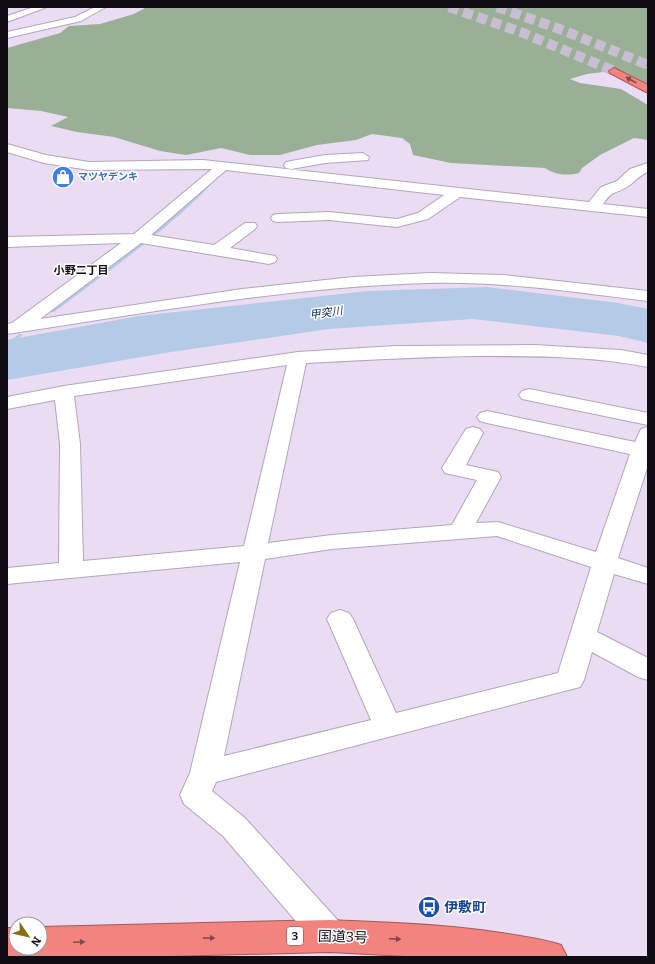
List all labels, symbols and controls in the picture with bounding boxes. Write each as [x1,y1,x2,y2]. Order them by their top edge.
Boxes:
one-way arrow [625,77,637,84]
shop icon: マツヤデンキ [50,164,76,190]
place label: マツヤデンキ [78,171,138,183]
district label: 小野二丁目 [54,264,109,277]
water label: 甲突川 [309,304,344,322]
bus stop icon: 伊敷町 [416,894,442,920]
place label: 伊敷町 [444,899,486,916]
north arrow [8,916,48,956]
road number: 3 [287,927,303,945]
street label: 国道3号 [318,928,368,946]
text: N [28,934,44,949]
one-way arrow [203,935,216,941]
one-way arrow [389,935,401,942]
one-way arrow [73,939,86,945]

